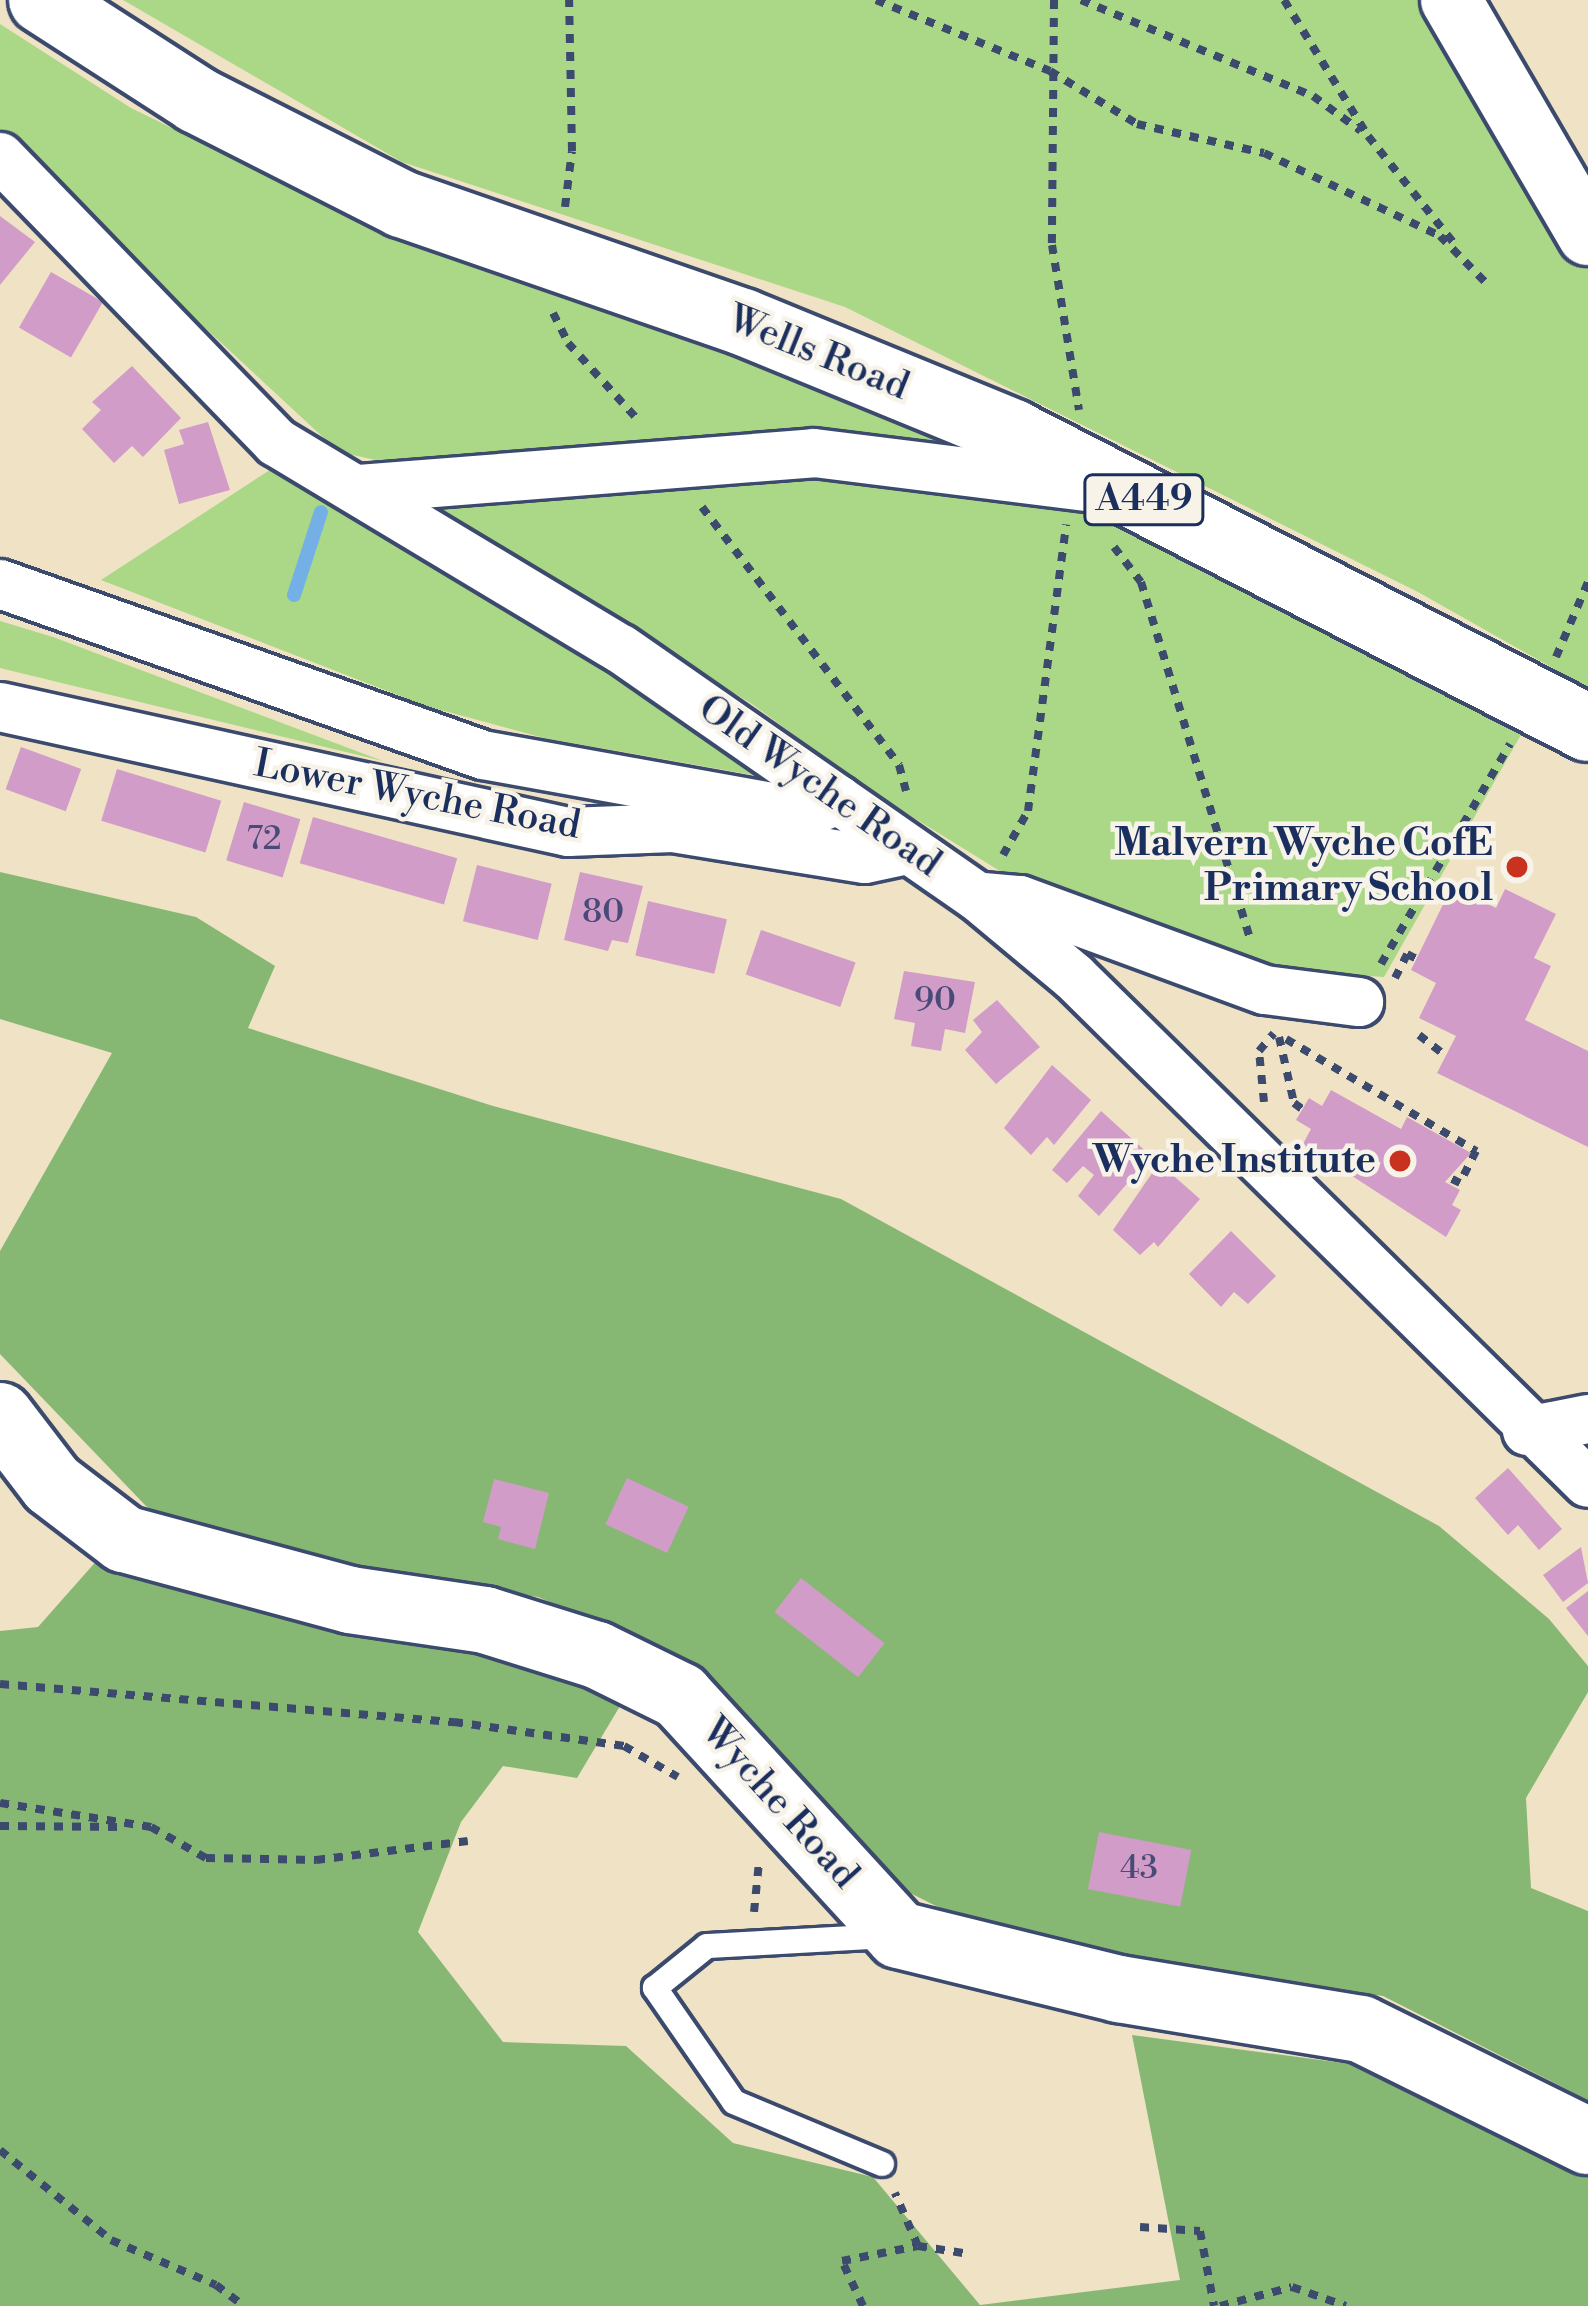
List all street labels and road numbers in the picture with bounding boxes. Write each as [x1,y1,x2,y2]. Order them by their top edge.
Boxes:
street label: Wells Road [721,296,915,412]
road number: A449 [1081,470,1207,530]
street label: Old Wyche Road [689,686,949,888]
street label: Lower Wyche Road [250,741,584,851]
street label: Wyche Road [690,1709,868,1899]

